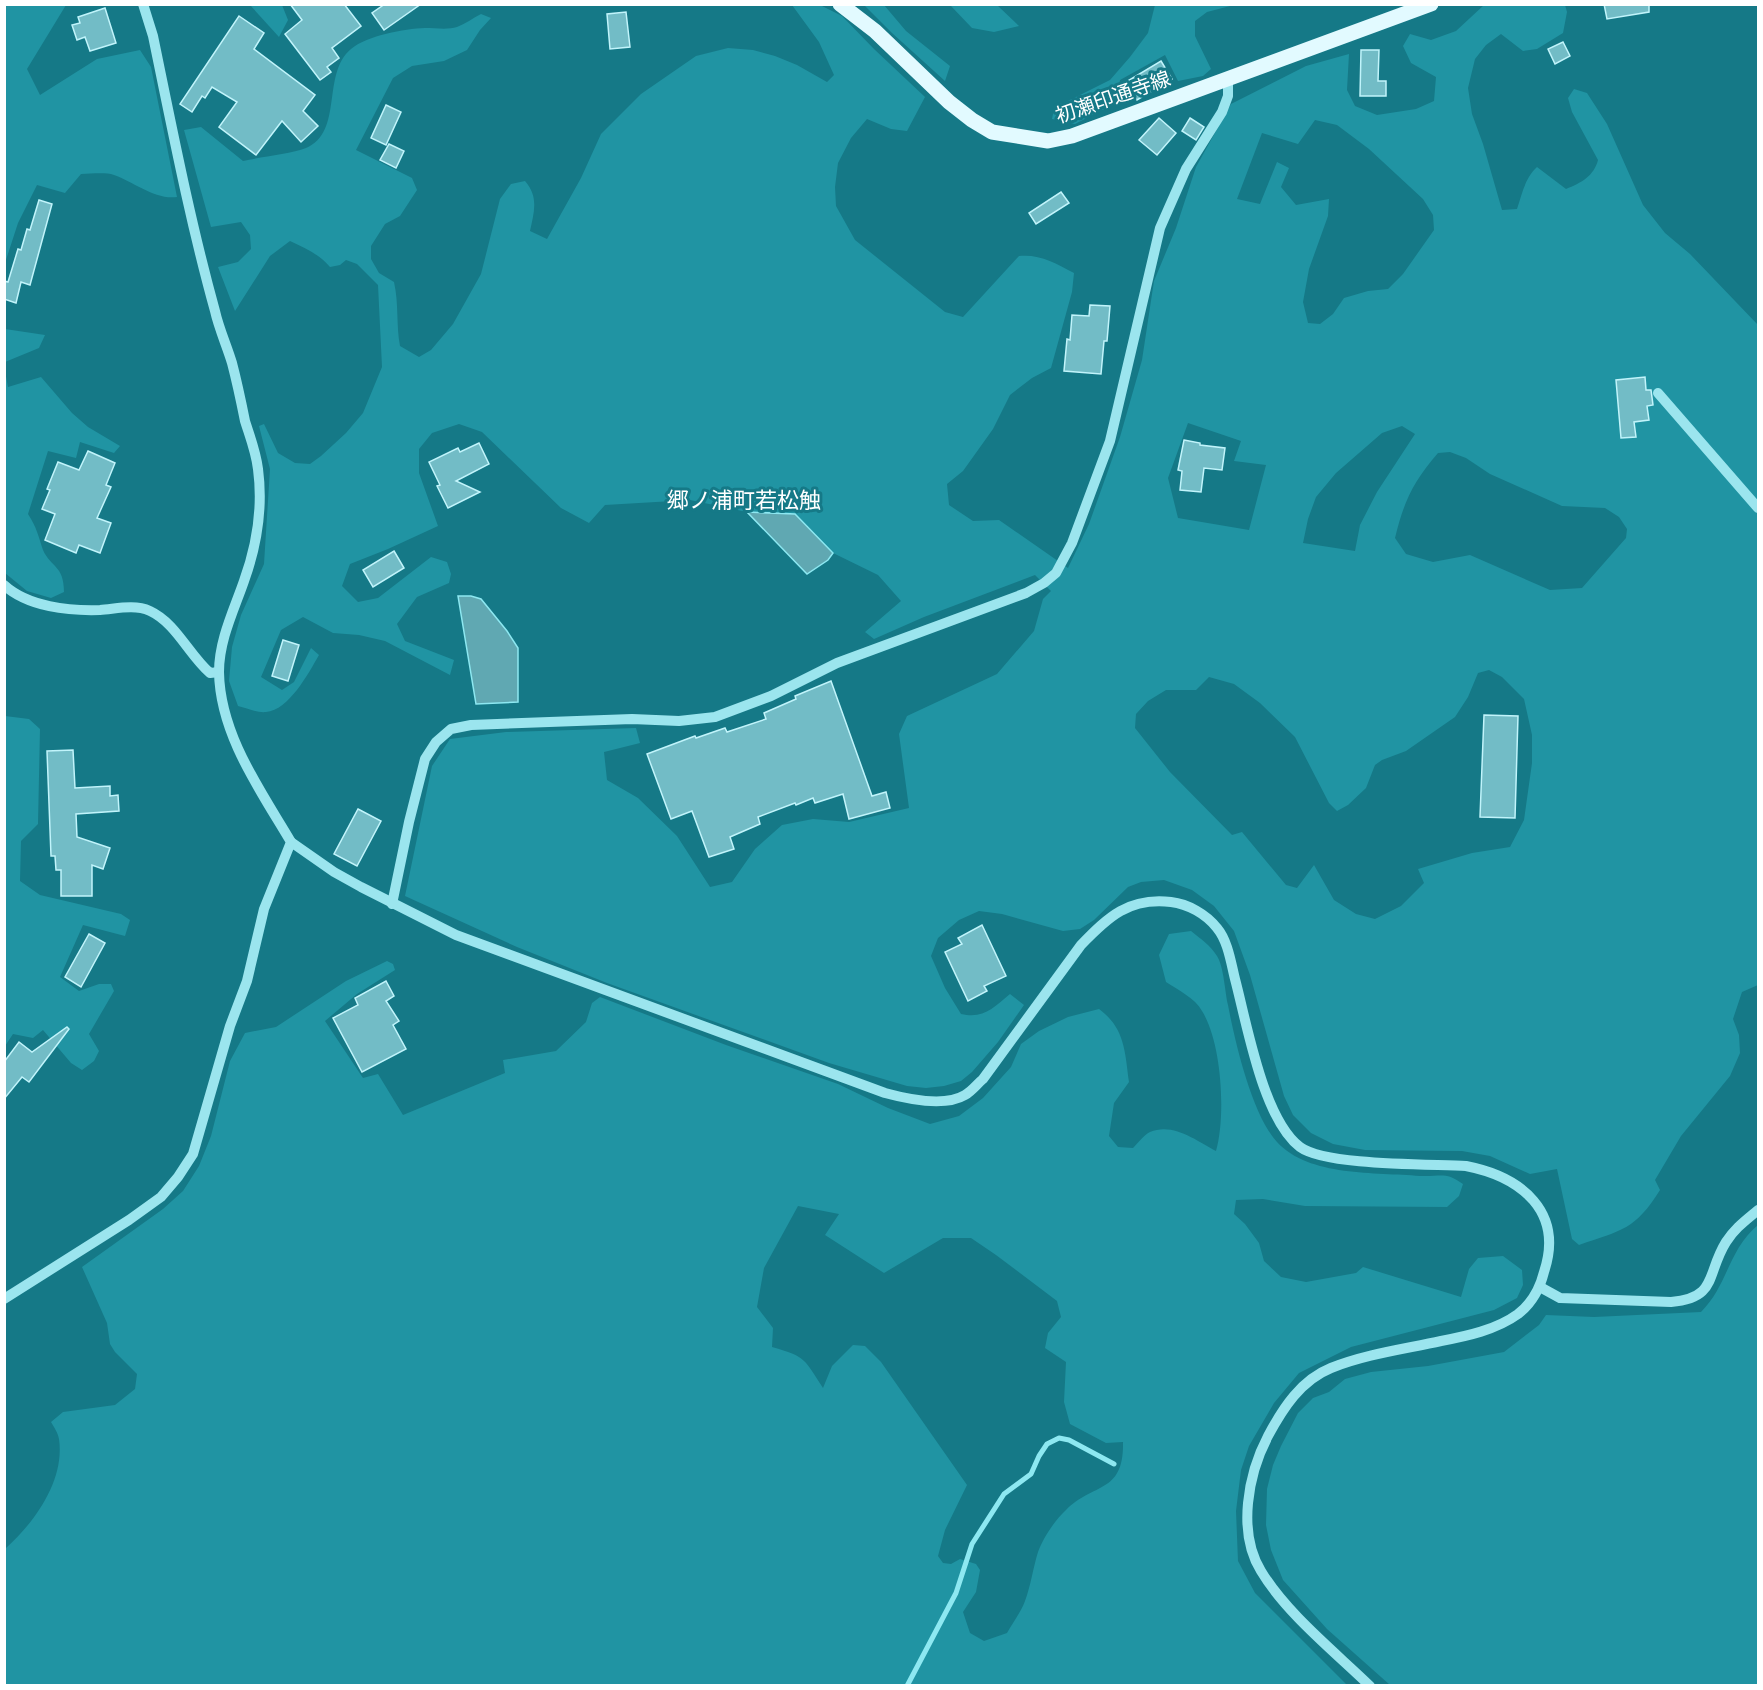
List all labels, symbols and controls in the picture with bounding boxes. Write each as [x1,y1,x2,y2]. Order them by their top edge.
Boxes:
street label: 初瀬印通寺線 [1052,64,1174,129]
district label: 郷ノ浦町若松触 [667,484,821,514]

